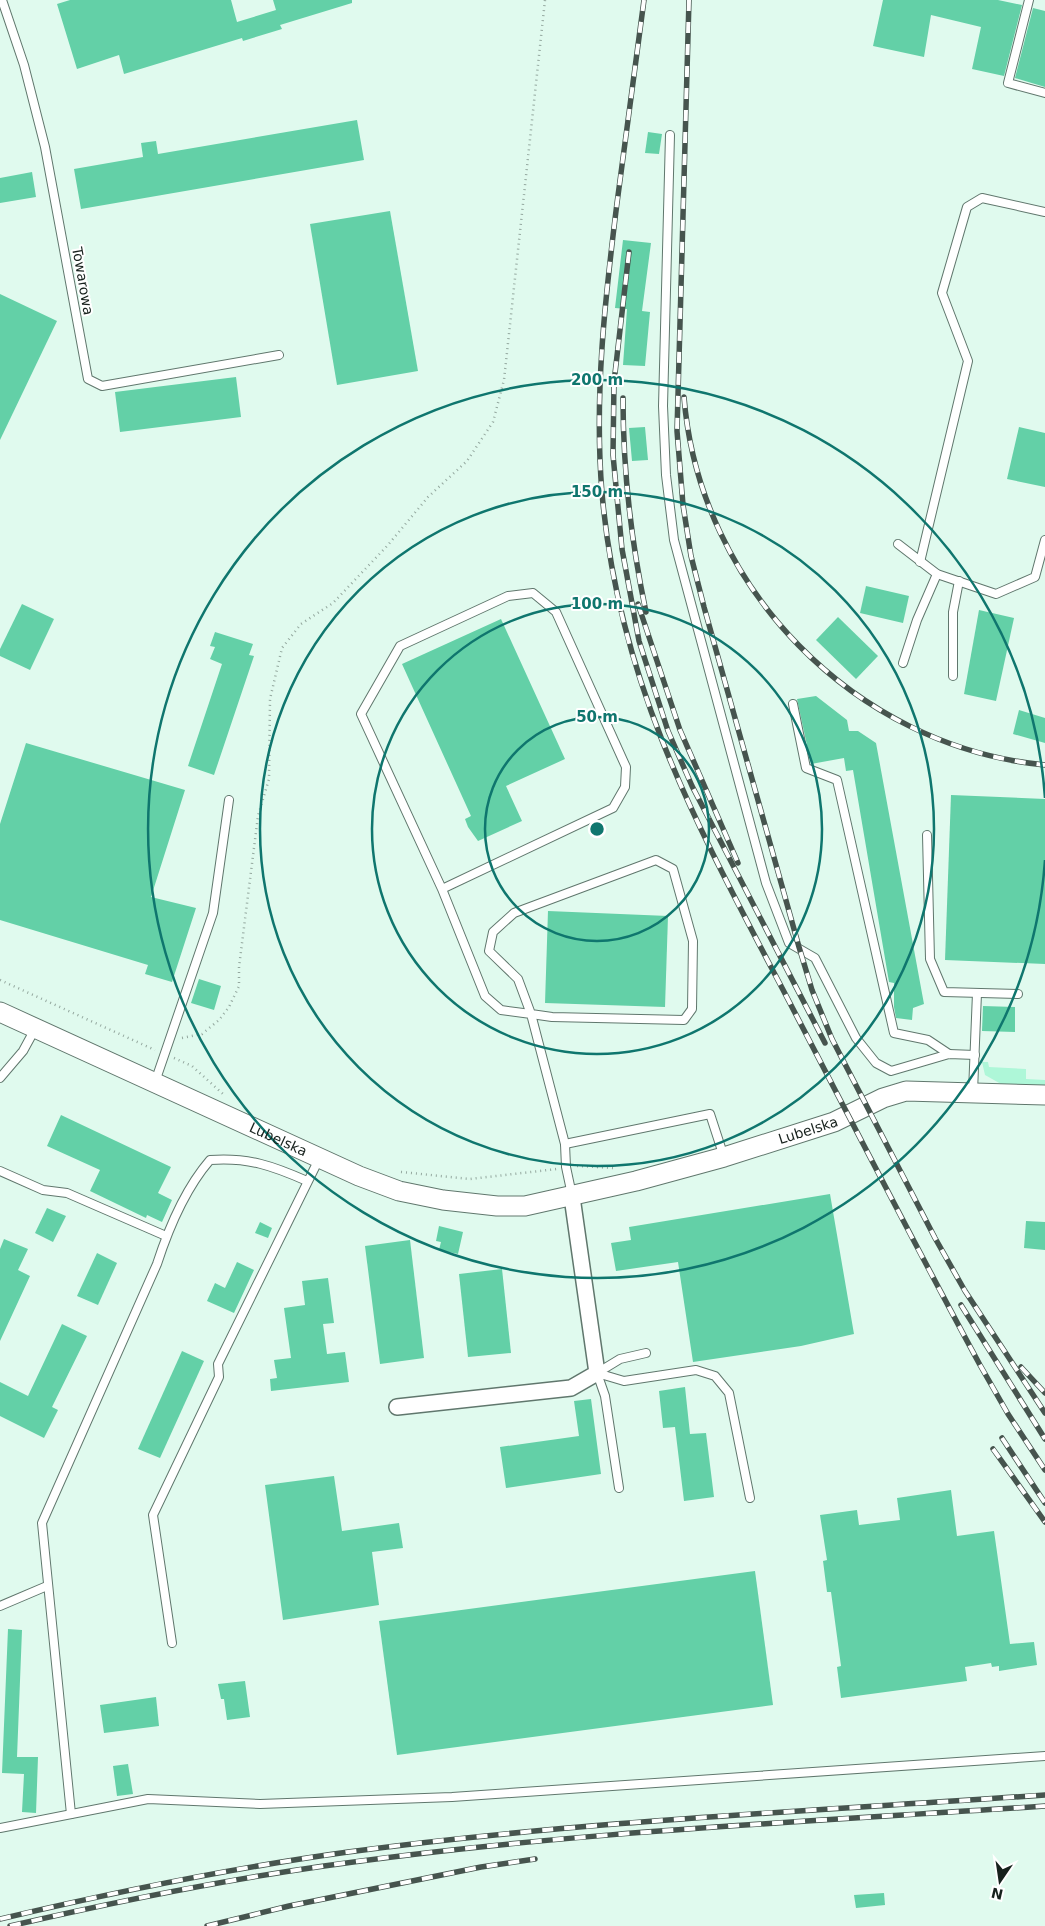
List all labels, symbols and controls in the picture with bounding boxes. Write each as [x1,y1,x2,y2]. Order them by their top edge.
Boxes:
street label: Towarowa [69,245,97,316]
text: 200 m [571,371,623,389]
text: 150 m [571,483,623,501]
text: 100 m [571,595,623,613]
text: 50 m [576,708,618,726]
centre of rings [588,820,606,838]
street label: Lubelska [776,1113,840,1147]
street label: Lubelska [247,1119,310,1159]
north arrow [975,1856,1025,1906]
text: N [990,1885,1005,1903]

